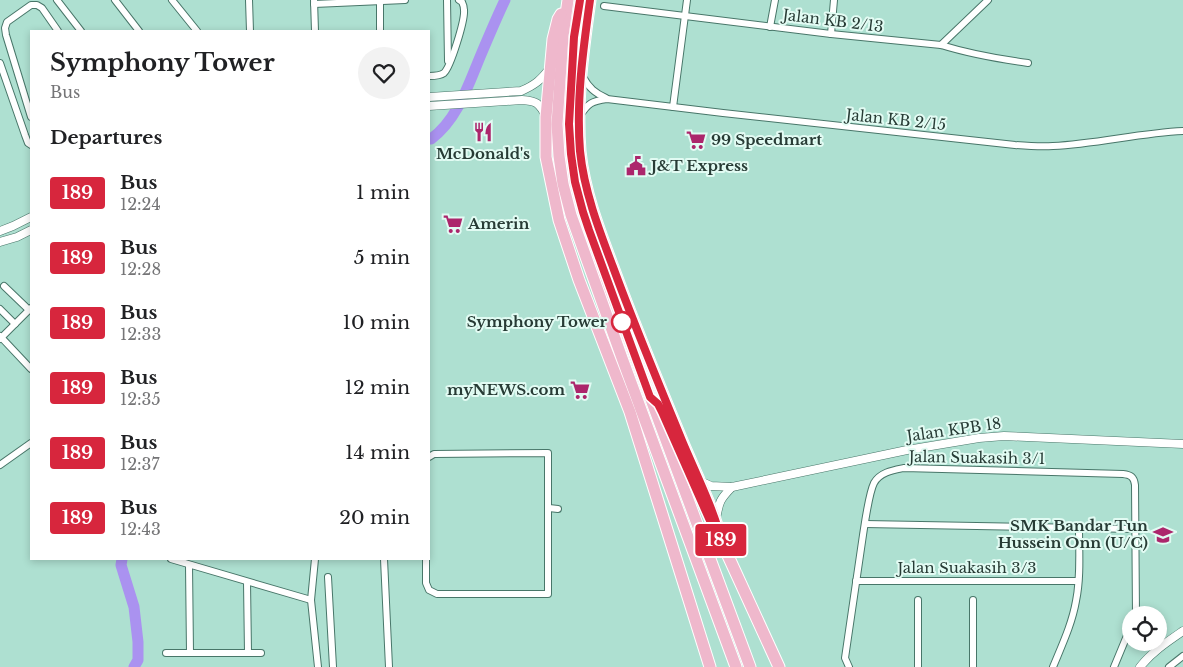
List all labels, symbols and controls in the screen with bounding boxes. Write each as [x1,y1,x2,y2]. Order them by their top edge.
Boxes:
street label: Jalan KB 2/13 [780,5,884,36]
button: heart [358,47,410,99]
text: Symphony Tower [50,48,275,77]
text: Bus [50,82,80,102]
street label: Jalan KB 2/15 [843,105,947,134]
restaurant icon: McDonald's [472,121,494,143]
text: Departures [50,126,162,149]
supermarket icon: 99 Speedmart [685,129,707,151]
place label: 99 Speedmart [711,130,822,149]
place label: McDonald's [436,144,530,163]
public building icon: J&T Express [625,155,647,177]
place label: J&T Express [648,156,748,175]
text: Bus [120,171,157,194]
text: 1 min [356,181,410,204]
text: 189 [62,182,93,204]
text: 12:24 [120,194,161,214]
supermarket icon: Amerin [442,213,464,235]
place label: Amerin [467,214,529,233]
text: Bus [120,236,157,259]
text: 5 min [354,246,410,269]
text: 189 [62,247,93,269]
text: 12:28 [120,259,161,279]
text: Bus [120,301,157,324]
text: 10 min [343,311,410,334]
marker: Symphony Tower [611,311,633,333]
text: 189 [62,312,93,334]
place label: Symphony Tower [467,312,608,331]
text: 12:33 [120,324,161,344]
text: Bus [120,366,157,389]
text: 12 min [344,376,410,399]
text: 189 [62,377,93,399]
supermarket icon: myNEWS.com [569,379,591,401]
place label: myNEWS.com [447,380,565,399]
text: 12:35 [120,389,161,409]
street label: Jalan KPB 18 [904,413,1002,446]
text: Bus [120,431,157,454]
text: 14 min [345,441,410,464]
text: 189 [62,442,93,464]
street label: Jalan Suakasih 3/1 [907,447,1045,468]
text: 12:37 [120,454,159,474]
text: Bus [120,496,157,519]
text: 20 min [339,506,410,529]
text: 189 [62,507,93,529]
place label: SMK Bandar Tun Hussein Onn (U/C) [998,516,1148,552]
text: 12:43 [120,519,161,539]
line badge: 189 [692,524,750,556]
school or university icon: SMK Bandar Tun Hussein Onn (U/C) [1152,524,1174,546]
text: 189 [705,529,737,551]
street label: Jalan Suakasih 3/3 [895,558,1037,577]
map controls [1122,606,1167,651]
button: locate [1122,606,1167,651]

